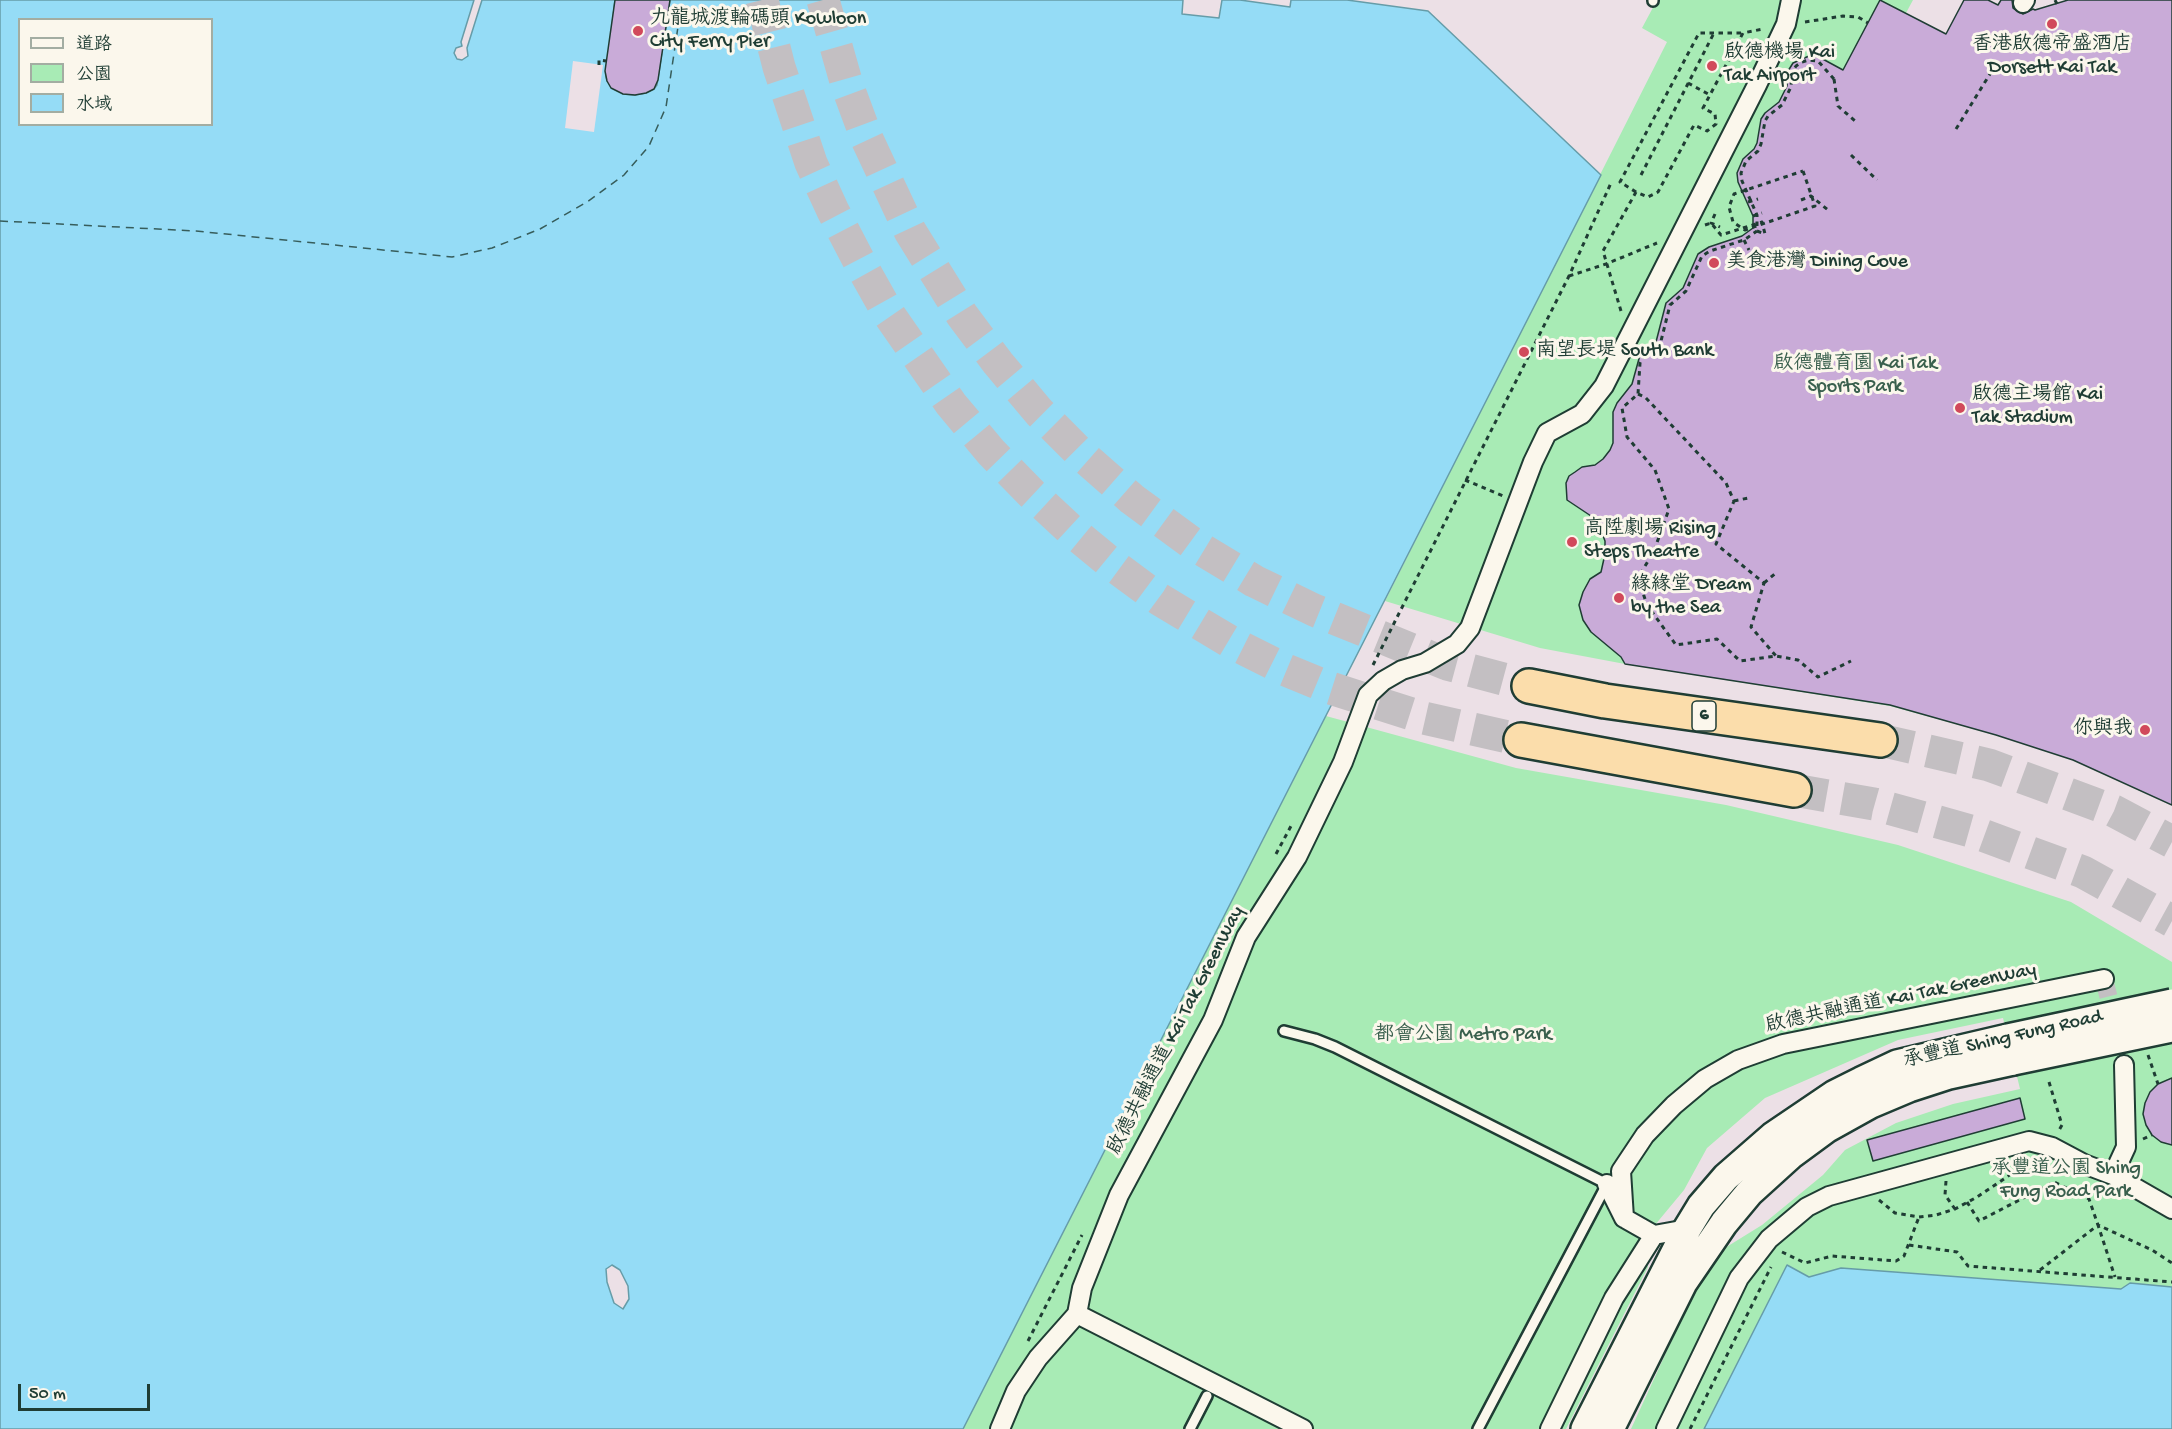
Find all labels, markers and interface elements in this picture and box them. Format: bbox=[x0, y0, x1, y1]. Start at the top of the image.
place label: 九龍城渡輪碼頭 Kowloon City Ferry Pier bbox=[650, 8, 866, 55]
marker: 香港啟德帝盛酒店 Dorsett Kai Tak bbox=[2045, 17, 2059, 31]
legend bbox=[18, 18, 213, 126]
marker: 九龍城渡輪碼頭 Kowloon City Ferry Pier bbox=[631, 24, 645, 38]
place label: 香港啟德帝盛酒店 Dorsett Kai Tak bbox=[1972, 34, 2132, 81]
text: 道路 bbox=[76, 35, 112, 56]
place label: 啟德機場 Kai Tak Airport bbox=[1724, 42, 1835, 89]
marker: 啟德機場 Kai Tak Airport bbox=[1705, 59, 1719, 73]
text: 公園 bbox=[76, 65, 112, 86]
text: 水域 bbox=[76, 95, 112, 116]
place label: 美食港灣 Dining Cove bbox=[1726, 251, 1908, 275]
marker: 美食港灣 Dining Cove bbox=[1707, 256, 1721, 270]
place label: 南望長堤 South Bank bbox=[1536, 340, 1713, 364]
marker: 南望長堤 South Bank bbox=[1517, 345, 1531, 359]
park label: 啟德體育園 Kai Tak Sports Park bbox=[1773, 353, 1937, 400]
place label: 啟德主場館 Kai Tak Stadium bbox=[1972, 384, 2103, 431]
marker: 啟德主場館 Kai Tak Stadium bbox=[1953, 401, 1967, 415]
place label: 高陞劇場 Rising Steps Theatre bbox=[1584, 518, 1716, 565]
marker: 高陞劇場 Rising Steps Theatre bbox=[1565, 535, 1579, 549]
place label: 緣緣堂 Dream by the Sea bbox=[1631, 574, 1751, 621]
marker: 緣緣堂 Dream by the Sea bbox=[1612, 591, 1626, 605]
road number: 6 bbox=[1692, 701, 1716, 731]
place label: 你與我 bbox=[2073, 718, 2133, 742]
marker: 你與我 bbox=[2138, 723, 2152, 737]
street label: 啟德共融通道 Kai Tak GreenWay bbox=[1104, 903, 1250, 1159]
street label: 啟德共融通道 Kai Tak GreenWay bbox=[1763, 959, 2039, 1039]
street label: 承豐道 Shing Fung Road bbox=[1901, 1005, 2105, 1075]
park label: 都會公園 Metro Park bbox=[1374, 1024, 1552, 1048]
park label: 承豐道公園 Shing Fung Road Park bbox=[1991, 1158, 2141, 1205]
scale bar bbox=[21, 1372, 153, 1410]
text: 50 m bbox=[29, 1384, 66, 1405]

